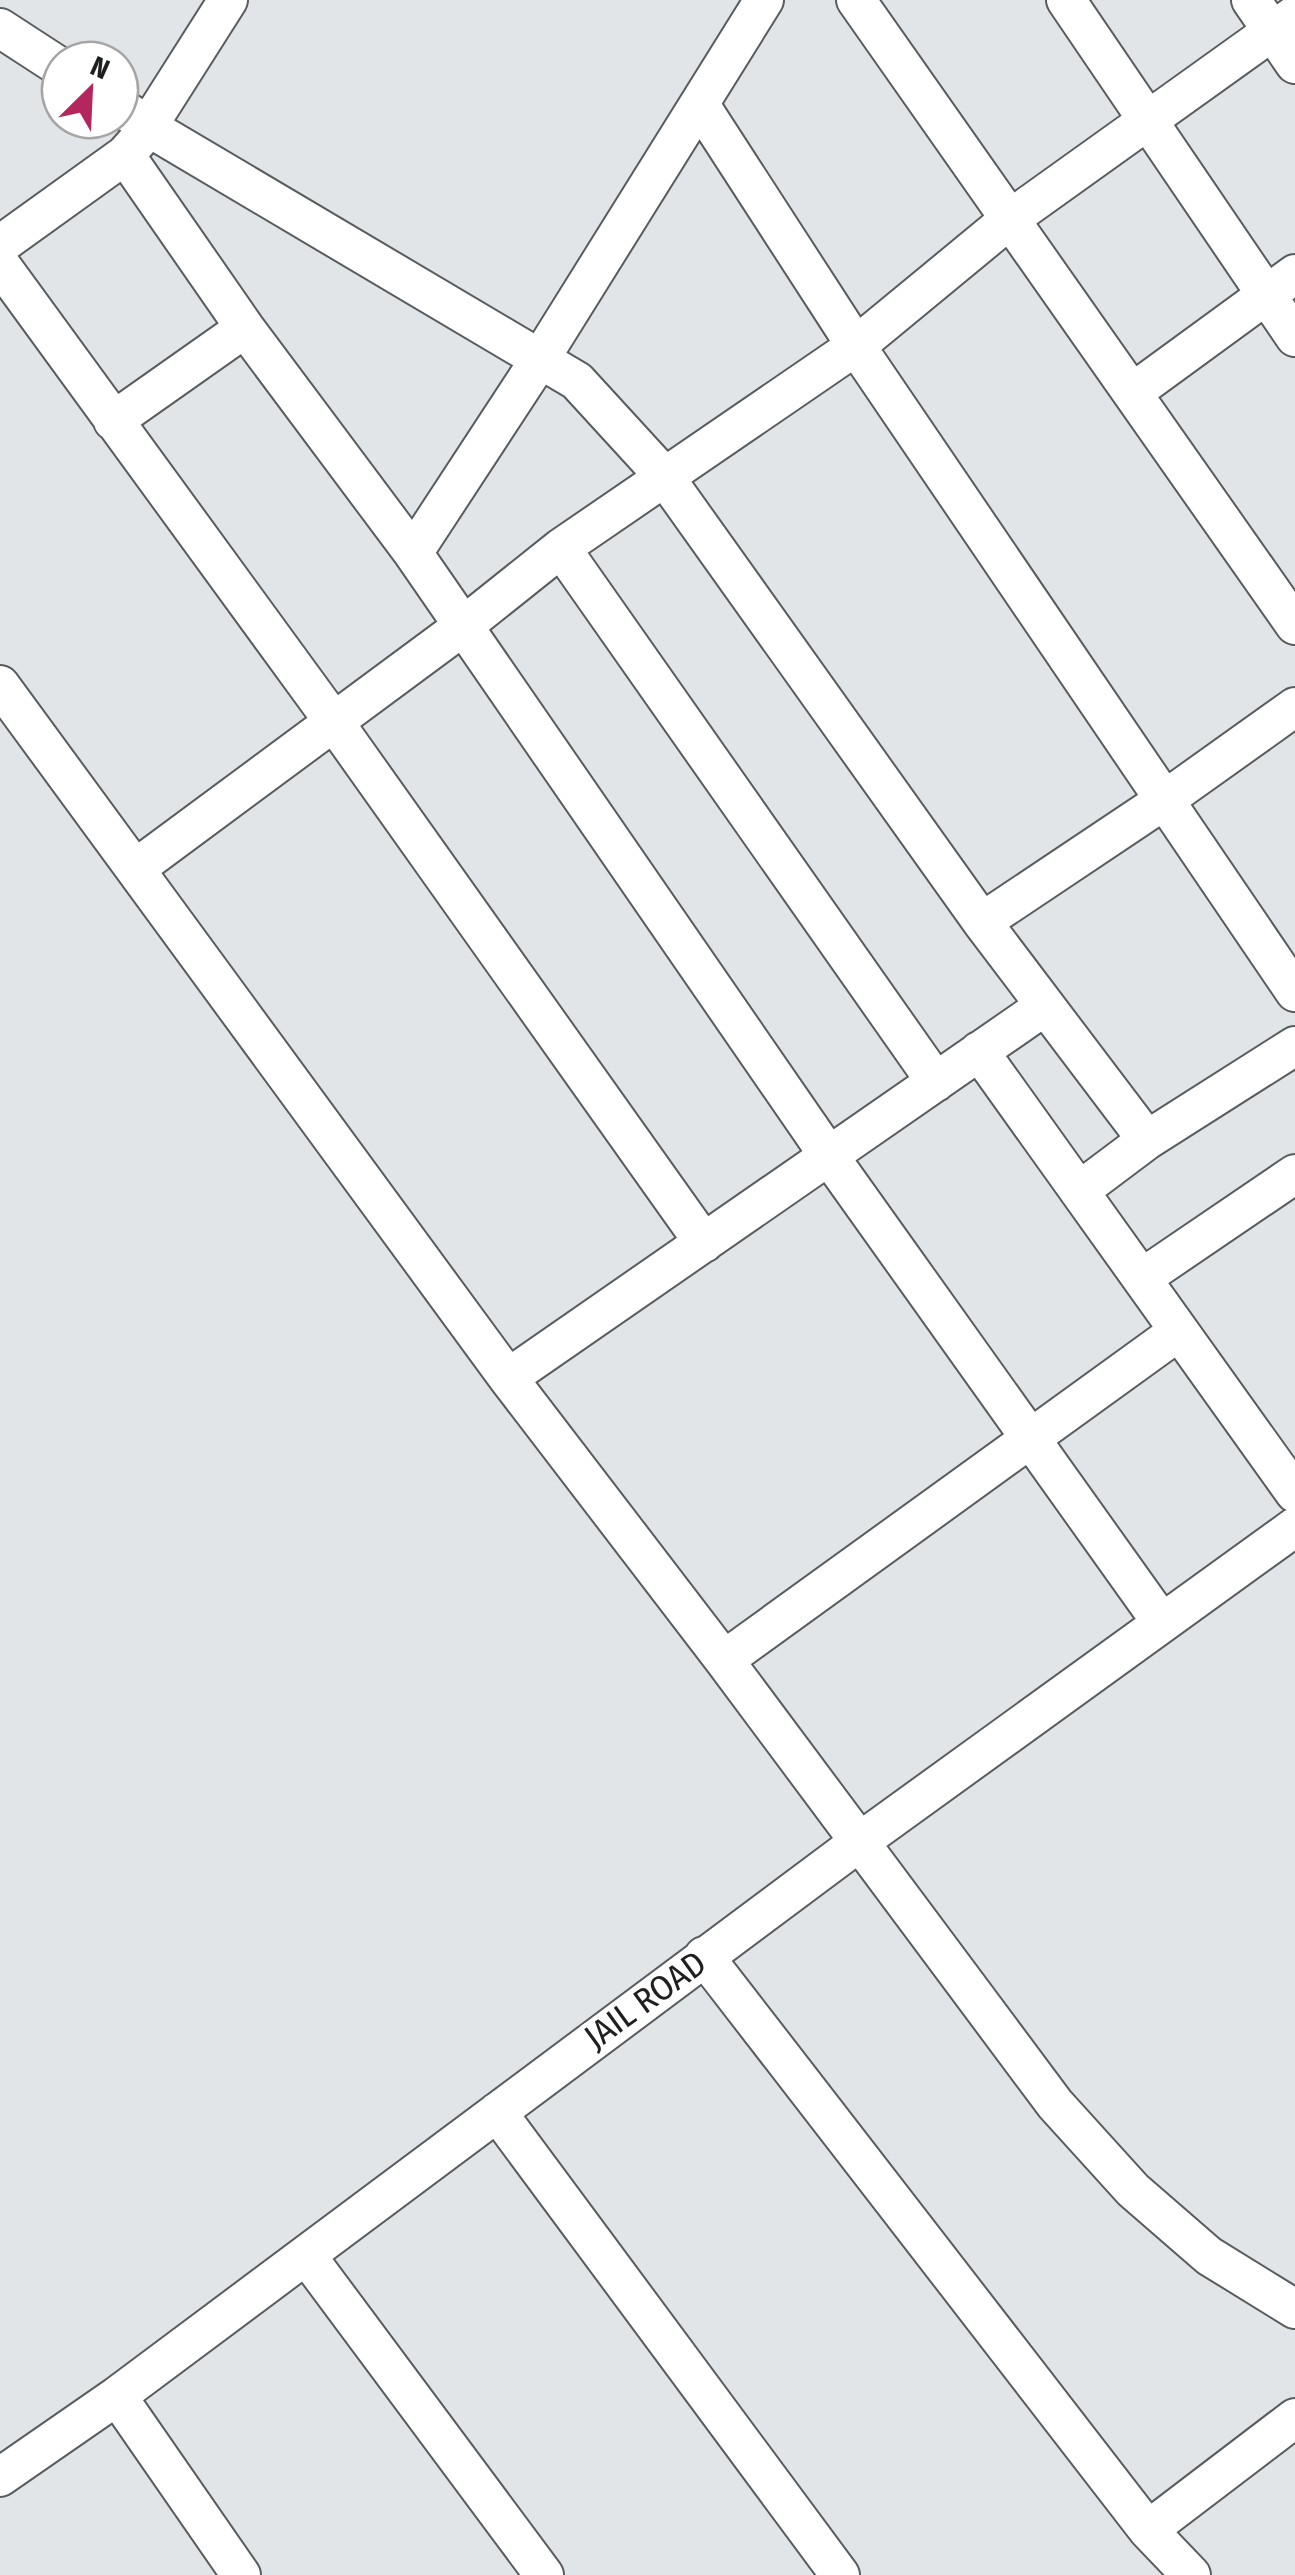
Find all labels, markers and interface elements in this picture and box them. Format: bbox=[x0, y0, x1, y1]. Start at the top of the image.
north arrow bbox=[40, 40, 140, 140]
text: N bbox=[86, 49, 114, 86]
street label: JAIL ROAD bbox=[576, 1942, 714, 2058]

